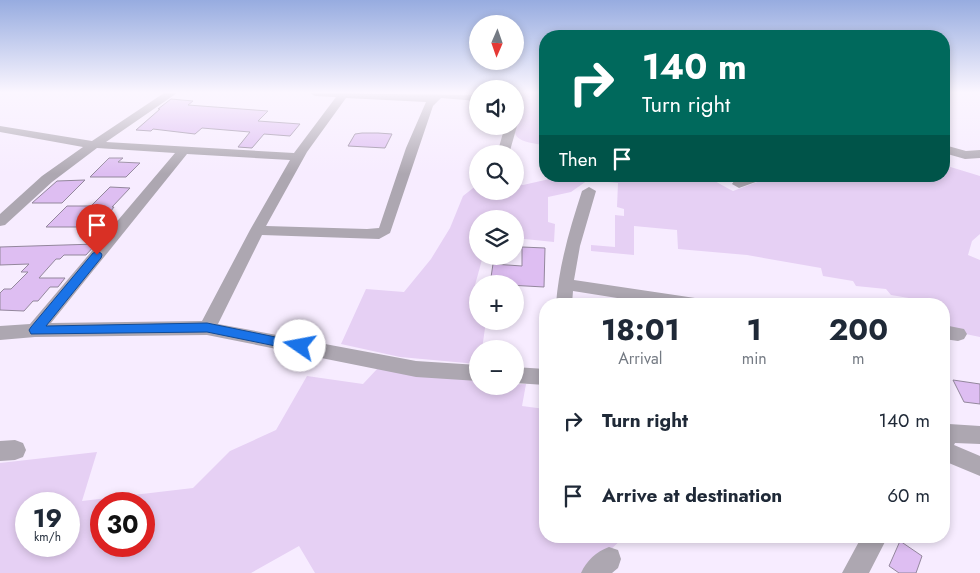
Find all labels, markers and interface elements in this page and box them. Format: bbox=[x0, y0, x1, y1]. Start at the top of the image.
north arrow bbox=[469, 15, 524, 70]
map controls bbox=[469, 15, 524, 395]
text: 140 m bbox=[642, 42, 747, 92]
icon: right bbox=[559, 50, 624, 115]
button: sound bbox=[469, 80, 524, 135]
text: Turn right bbox=[642, 88, 730, 120]
button: search bbox=[469, 145, 524, 200]
icon: arrive bbox=[608, 145, 636, 173]
text: Then bbox=[559, 146, 598, 173]
pin bbox=[76, 204, 118, 255]
button: layers bbox=[469, 210, 524, 265]
icon: arrive bbox=[83, 211, 111, 239]
button: + bbox=[469, 275, 524, 330]
text: 18:01 bbox=[601, 308, 680, 351]
text: 1 bbox=[747, 308, 762, 351]
text: 200 bbox=[829, 308, 888, 351]
position arrow bbox=[273, 319, 325, 371]
button: − bbox=[469, 340, 524, 395]
text: Arrival bbox=[618, 347, 662, 370]
text: min bbox=[742, 347, 767, 370]
text: m bbox=[852, 347, 865, 370]
icon: right bbox=[559, 407, 587, 435]
text: Turn right bbox=[602, 407, 688, 434]
text: 140 m bbox=[878, 407, 930, 434]
icon: arrive bbox=[559, 482, 587, 510]
text: Arrive at destination bbox=[602, 482, 782, 509]
text: 60 m bbox=[887, 482, 930, 509]
speed limit sign: 30 bbox=[90, 492, 155, 557]
text: 19 bbox=[33, 500, 62, 536]
text: km/h bbox=[34, 528, 61, 546]

